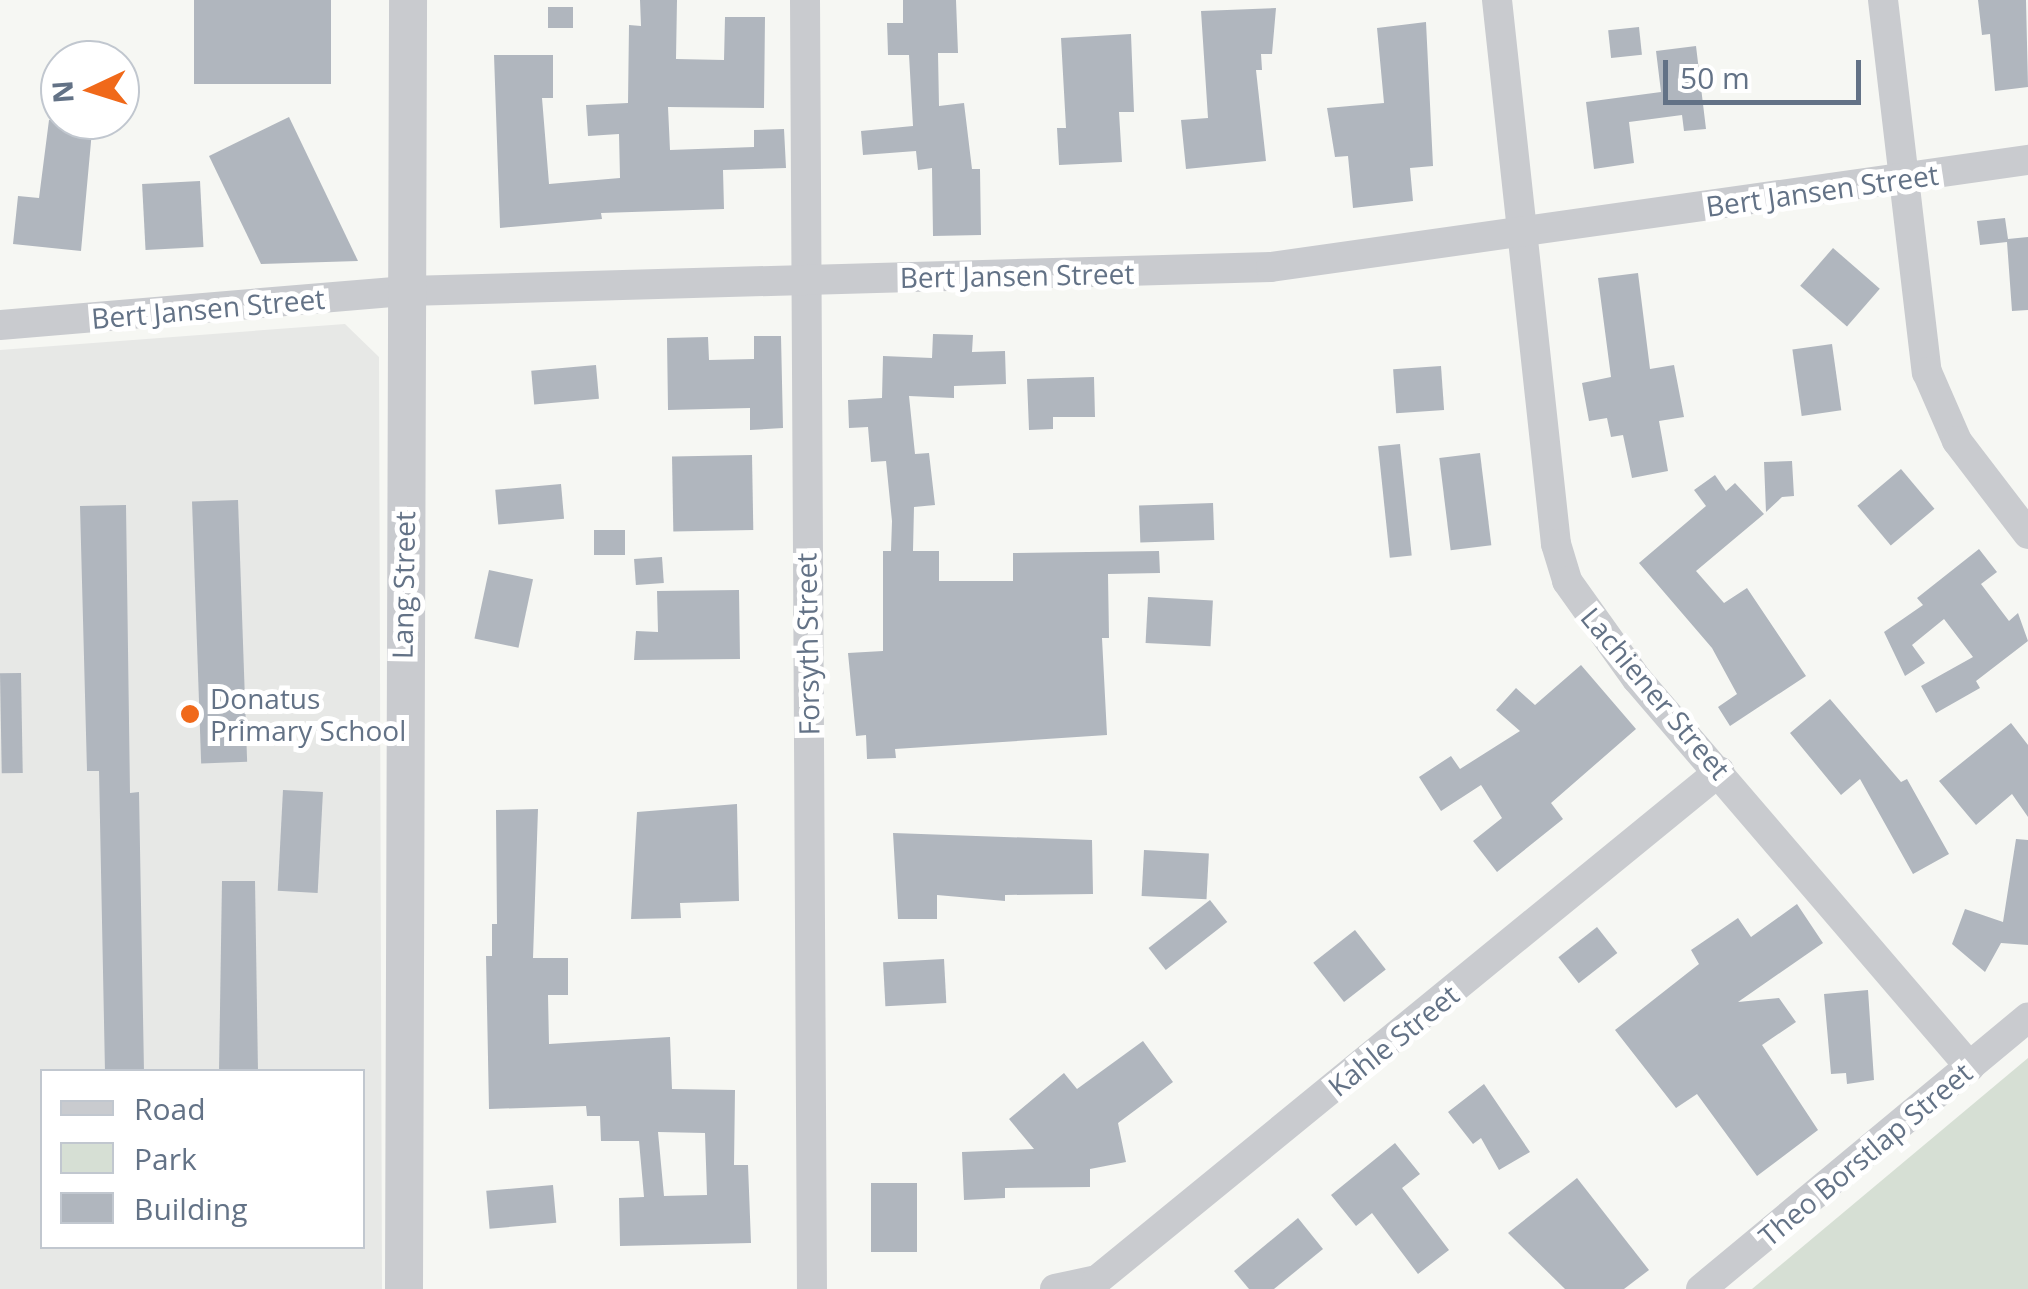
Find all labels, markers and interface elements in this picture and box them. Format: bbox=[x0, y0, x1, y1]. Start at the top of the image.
north arrow bbox=[40, 40, 140, 140]
scale bar bbox=[1668, 40, 1866, 102]
text: 50 m bbox=[1680, 57, 1750, 98]
text: N bbox=[42, 79, 82, 105]
street label: Bert Jansen Street bbox=[1704, 157, 1940, 223]
street label: Bert Jansen Street bbox=[899, 256, 1135, 294]
street label: Bert Jansen Street bbox=[90, 281, 326, 335]
street label: Lang Street bbox=[385, 511, 421, 659]
street label: Forsyth Street bbox=[789, 552, 825, 736]
street label: Lachiener Street bbox=[1575, 600, 1737, 786]
place label: Donatus Primary School bbox=[210, 681, 406, 747]
marker: Donatus Primary School bbox=[179, 703, 201, 725]
street label: Kahle Street bbox=[1321, 977, 1465, 1103]
street label: Theo Borstlap Street bbox=[1752, 1055, 1978, 1253]
legend bbox=[40, 1069, 365, 1249]
text: Road bbox=[134, 1088, 206, 1129]
text: Park bbox=[134, 1138, 197, 1179]
text: Building bbox=[134, 1188, 248, 1229]

